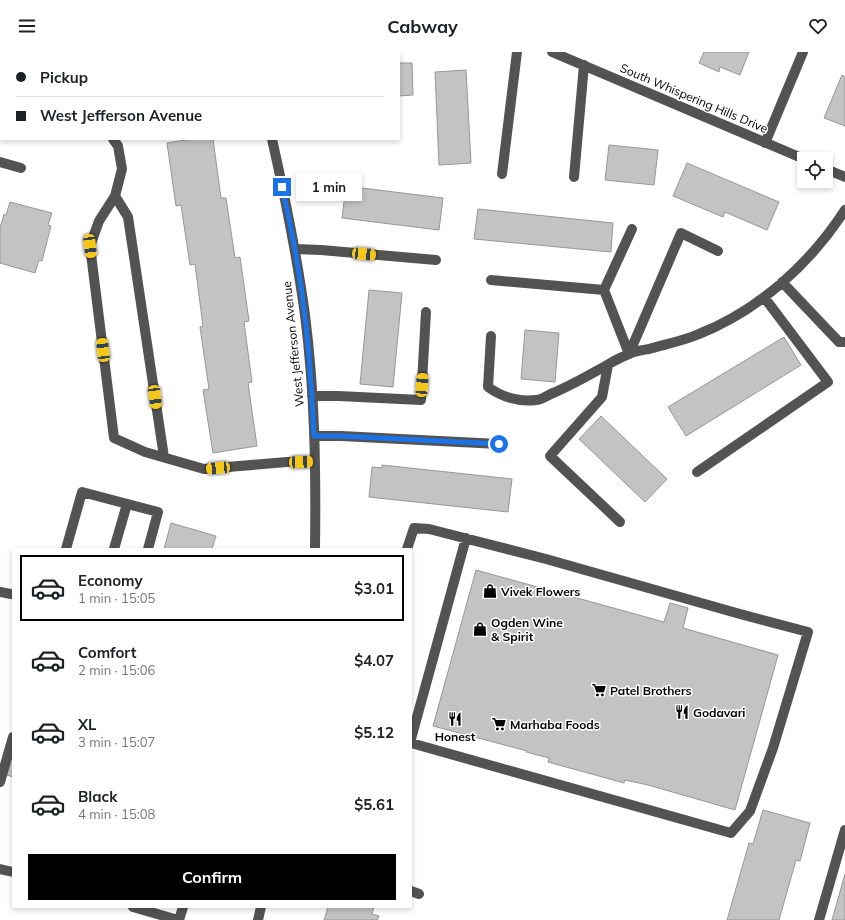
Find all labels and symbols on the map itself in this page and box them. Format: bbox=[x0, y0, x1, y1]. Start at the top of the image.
street label: South Whispering Hills Drive bbox=[618, 60, 770, 136]
callout: 1 min bbox=[296, 173, 362, 201]
route end bbox=[273, 178, 291, 196]
car bbox=[83, 233, 97, 259]
car bbox=[352, 247, 376, 261]
street label: West Jefferson Avenue bbox=[279, 280, 307, 408]
car bbox=[96, 337, 110, 363]
car bbox=[415, 373, 429, 397]
car bbox=[147, 384, 163, 410]
route start bbox=[490, 435, 508, 453]
car bbox=[289, 456, 313, 468]
car bbox=[206, 461, 230, 475]
shop icon: Vivek Flowers bbox=[482, 583, 498, 599]
place label: Vivek Flowers bbox=[500, 584, 580, 599]
place label: Ogden Wine & Spirit bbox=[491, 615, 563, 644]
shop icon: Ogden Wine & Spirit bbox=[472, 621, 488, 637]
supermarket icon: Patel Brothers bbox=[591, 682, 607, 698]
place label: Patel Brothers bbox=[610, 683, 692, 698]
restaurant icon: Godavari bbox=[674, 704, 690, 720]
place label: Godavari bbox=[693, 705, 746, 720]
restaurant icon: Honest bbox=[447, 711, 463, 727]
supermarket icon: Marhaba Foods bbox=[491, 716, 507, 732]
place label: Marhaba Foods bbox=[510, 717, 600, 732]
place label: Honest bbox=[435, 729, 476, 744]

